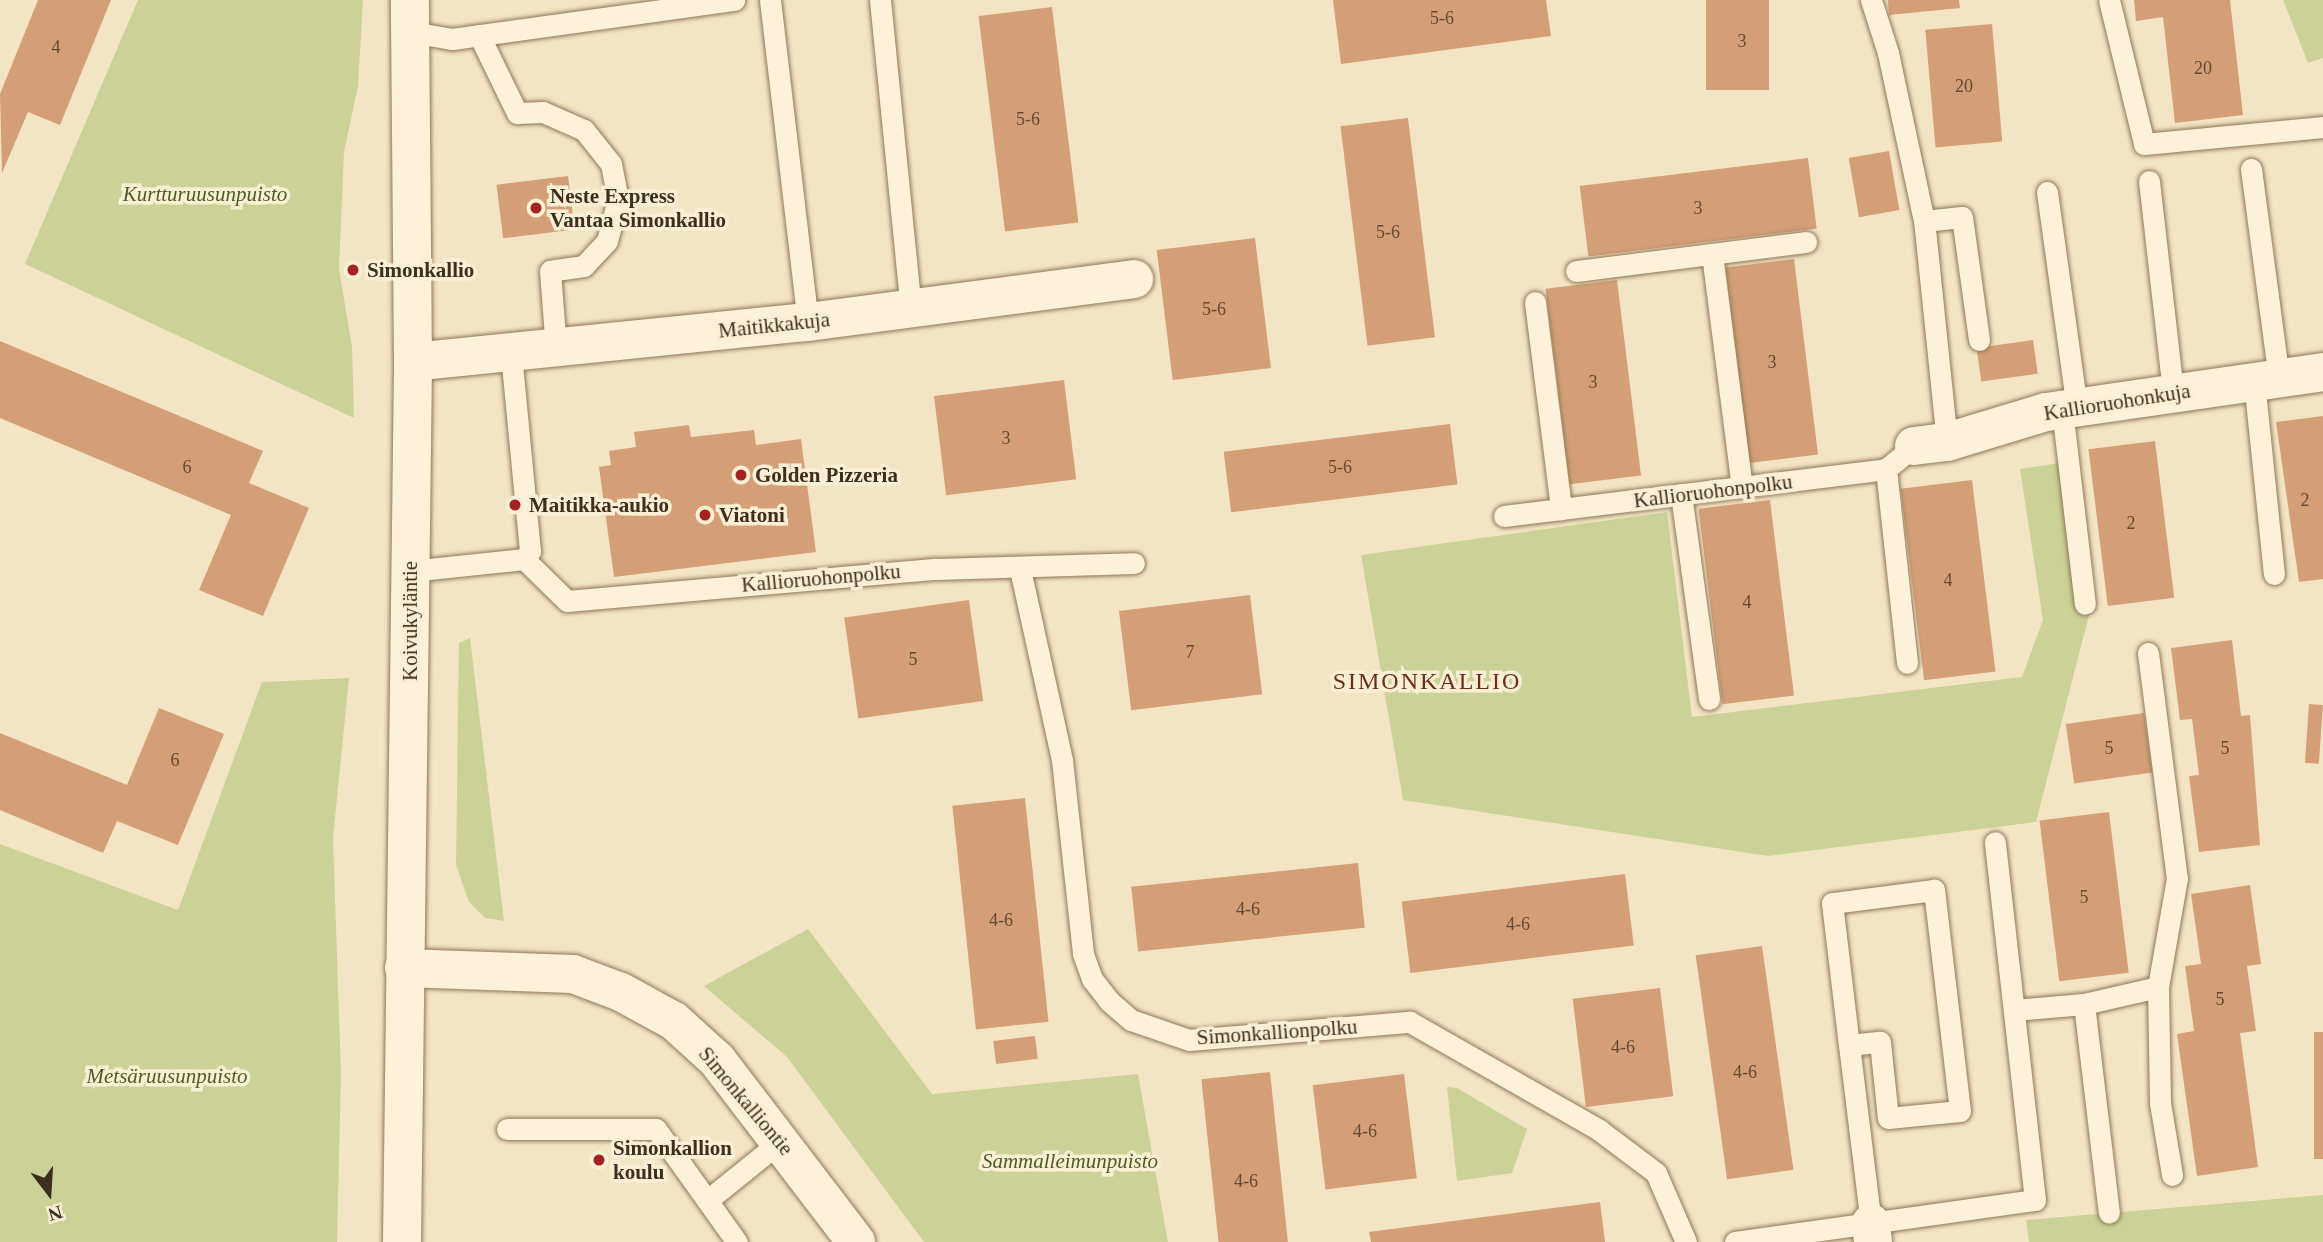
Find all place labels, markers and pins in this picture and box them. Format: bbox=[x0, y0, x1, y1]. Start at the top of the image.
place label: Neste Express Vantaa Simonkallio bbox=[550, 183, 726, 233]
marker: Neste Express Vantaa Simonkallio bbox=[528, 200, 544, 216]
place label: Simonkallio bbox=[367, 257, 474, 283]
marker: Simonkallio bbox=[345, 262, 361, 278]
place label: Golden Pizzeria bbox=[755, 462, 898, 488]
marker: Golden Pizzeria bbox=[733, 467, 749, 483]
place label: Maitikka-aukio bbox=[529, 492, 669, 518]
marker: Maitikka-aukio bbox=[507, 497, 523, 513]
place label: Viatoni bbox=[719, 502, 785, 528]
marker: Viatoni bbox=[697, 507, 713, 523]
place label: Simonkallion koulu bbox=[613, 1135, 732, 1185]
marker: Simonkallion koulu bbox=[591, 1152, 607, 1168]

